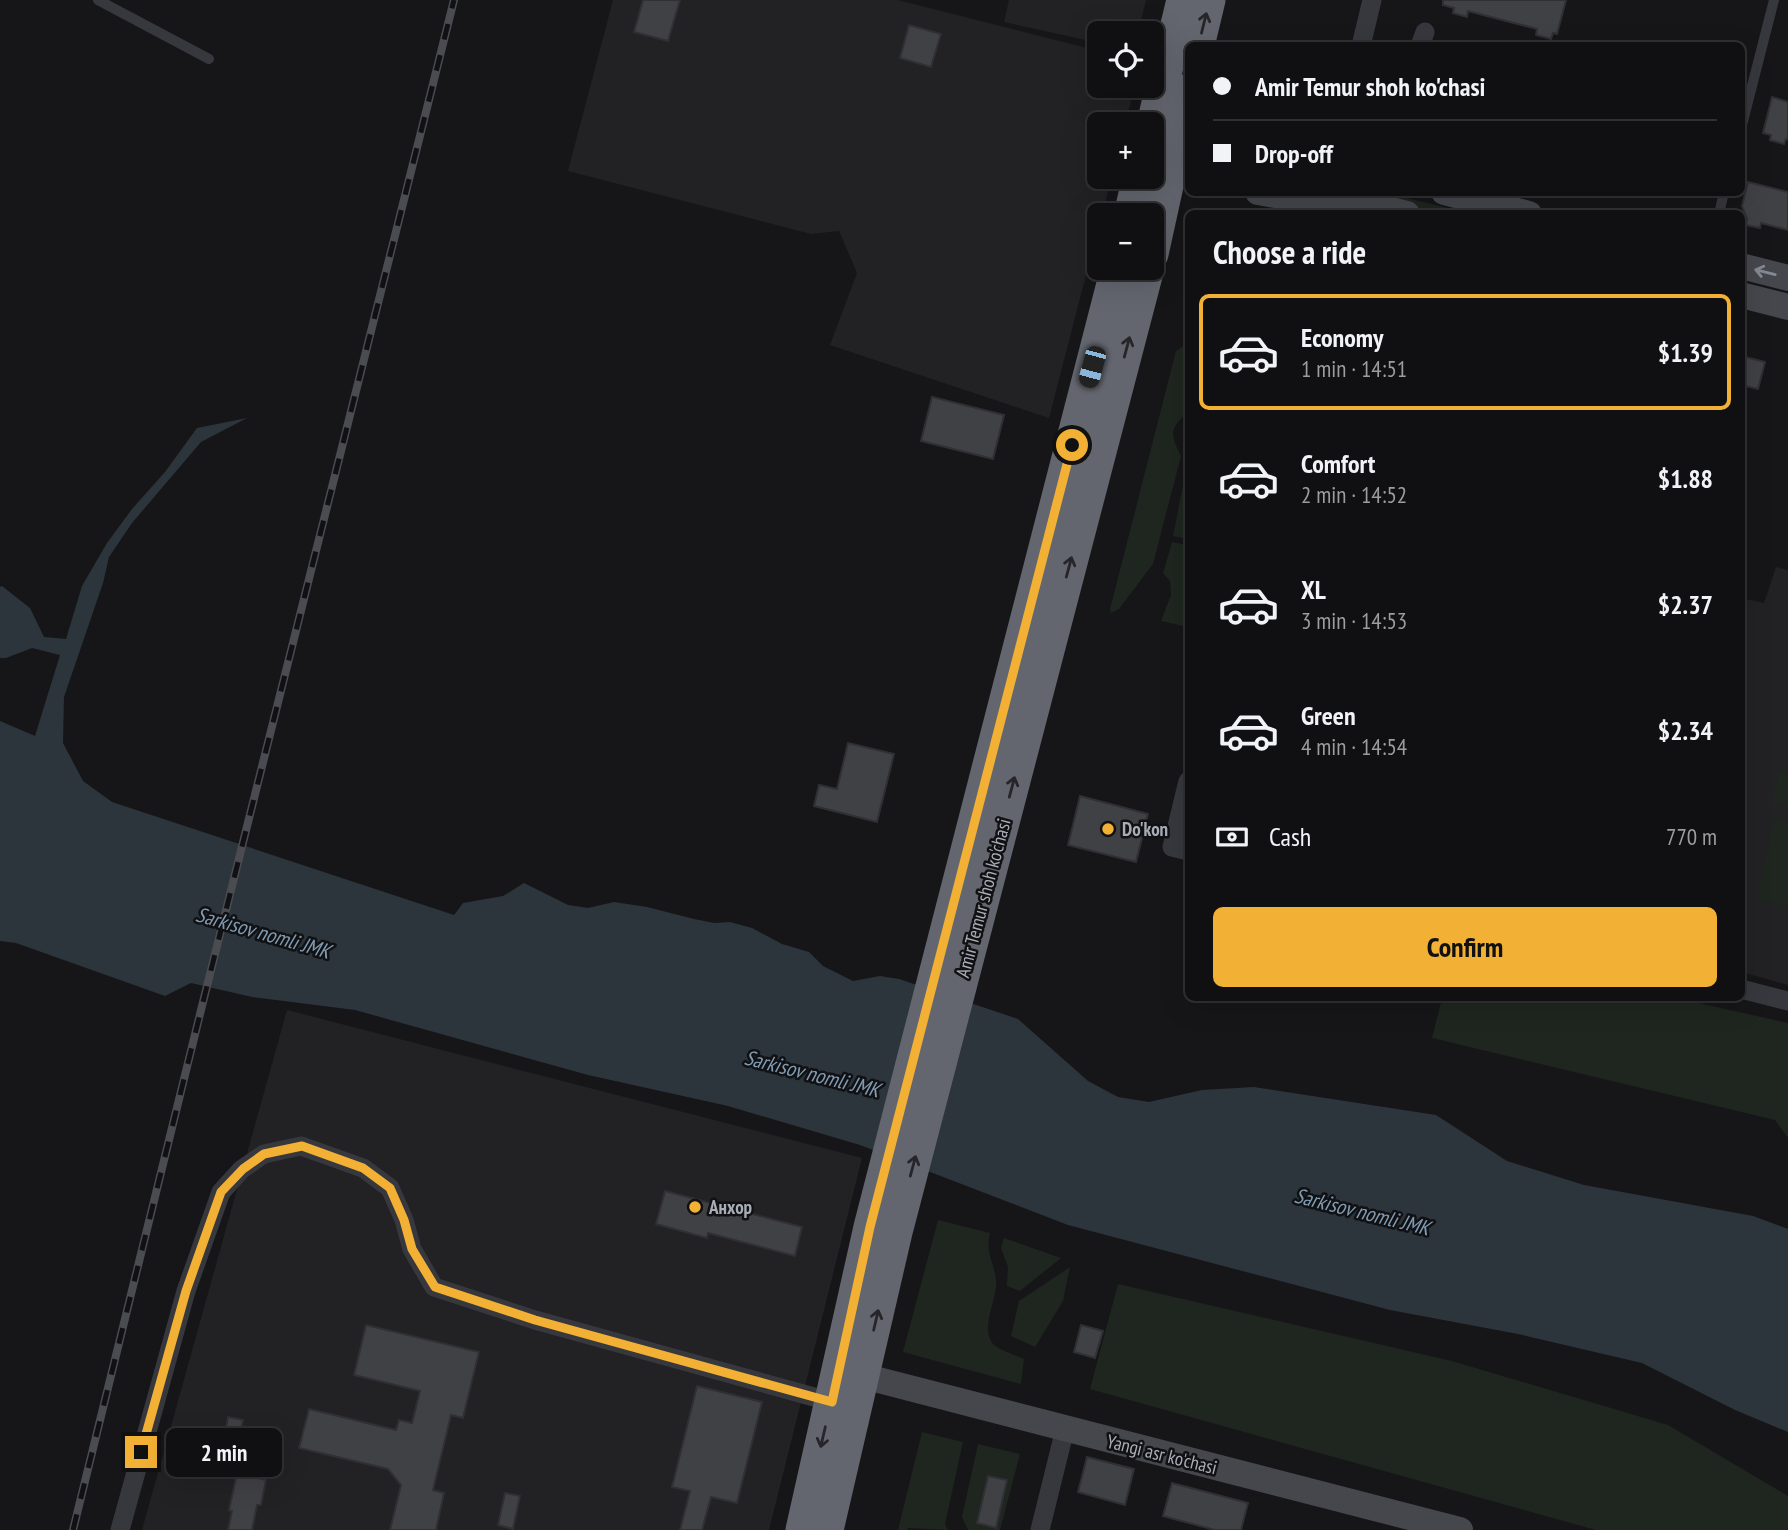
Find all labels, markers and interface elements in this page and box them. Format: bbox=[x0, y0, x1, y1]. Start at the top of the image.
one-way arrow bbox=[1198, 12, 1211, 35]
map controls bbox=[1087, 21, 1164, 280]
button: locate bbox=[1087, 21, 1164, 98]
text: Amir Temur shoh ko'chasi bbox=[1255, 70, 1485, 103]
button: + bbox=[1087, 112, 1164, 189]
text: Drop-off bbox=[1255, 137, 1333, 170]
button: − bbox=[1087, 203, 1164, 280]
text: Choose a ride bbox=[1213, 231, 1366, 273]
one-way arrow bbox=[1754, 265, 1777, 278]
icon: car bbox=[1217, 321, 1280, 384]
text: Economy bbox=[1301, 321, 1383, 354]
one-way arrow bbox=[1121, 336, 1134, 358]
text: $1.39 bbox=[1658, 336, 1713, 369]
car bbox=[1077, 344, 1108, 390]
text: 1 min · 14:51 bbox=[1301, 354, 1407, 383]
route start bbox=[1056, 429, 1088, 461]
icon: car bbox=[1217, 447, 1280, 510]
text: Comfort bbox=[1301, 447, 1375, 480]
text: $1.88 bbox=[1658, 462, 1713, 495]
text: 2 min · 14:52 bbox=[1301, 480, 1407, 509]
one-way arrow bbox=[1064, 556, 1077, 578]
icon: car bbox=[1217, 573, 1280, 636]
text: XL bbox=[1301, 573, 1326, 606]
text: $2.37 bbox=[1658, 588, 1713, 621]
text: 3 min · 14:53 bbox=[1301, 606, 1407, 635]
icon: car bbox=[1217, 699, 1280, 762]
text: Green bbox=[1301, 699, 1356, 732]
text: $2.34 bbox=[1658, 714, 1713, 747]
text: 4 min · 14:54 bbox=[1301, 732, 1407, 761]
one-way arrow bbox=[1006, 776, 1019, 798]
street label: Amir Temur shoh ko'chasi bbox=[950, 816, 1016, 980]
place label: Do'kon bbox=[1122, 817, 1168, 841]
icon: cash bbox=[1213, 818, 1251, 856]
text: Cash bbox=[1269, 820, 1311, 853]
marker: Do'kon bbox=[1100, 821, 1116, 837]
text: 770 m bbox=[1666, 822, 1717, 851]
water label: Sarkisov nomli JMK bbox=[193, 900, 336, 965]
button: Confirm bbox=[1213, 907, 1717, 987]
water label: Sarkisov nomli JMK bbox=[742, 1044, 885, 1104]
one-way arrow bbox=[907, 1155, 920, 1178]
water label: Sarkisov nomli JMK bbox=[1292, 1182, 1435, 1242]
place label: Анхор bbox=[708, 1195, 753, 1219]
marker: Анхор bbox=[687, 1199, 703, 1215]
one-way arrow bbox=[870, 1309, 883, 1332]
one-way arrow bbox=[816, 1425, 830, 1448]
callout: 2 min bbox=[166, 1428, 281, 1476]
street label: Yangi asr ko'chasi bbox=[1104, 1429, 1220, 1479]
route end bbox=[125, 1436, 157, 1468]
text: 2 min bbox=[201, 1438, 247, 1467]

